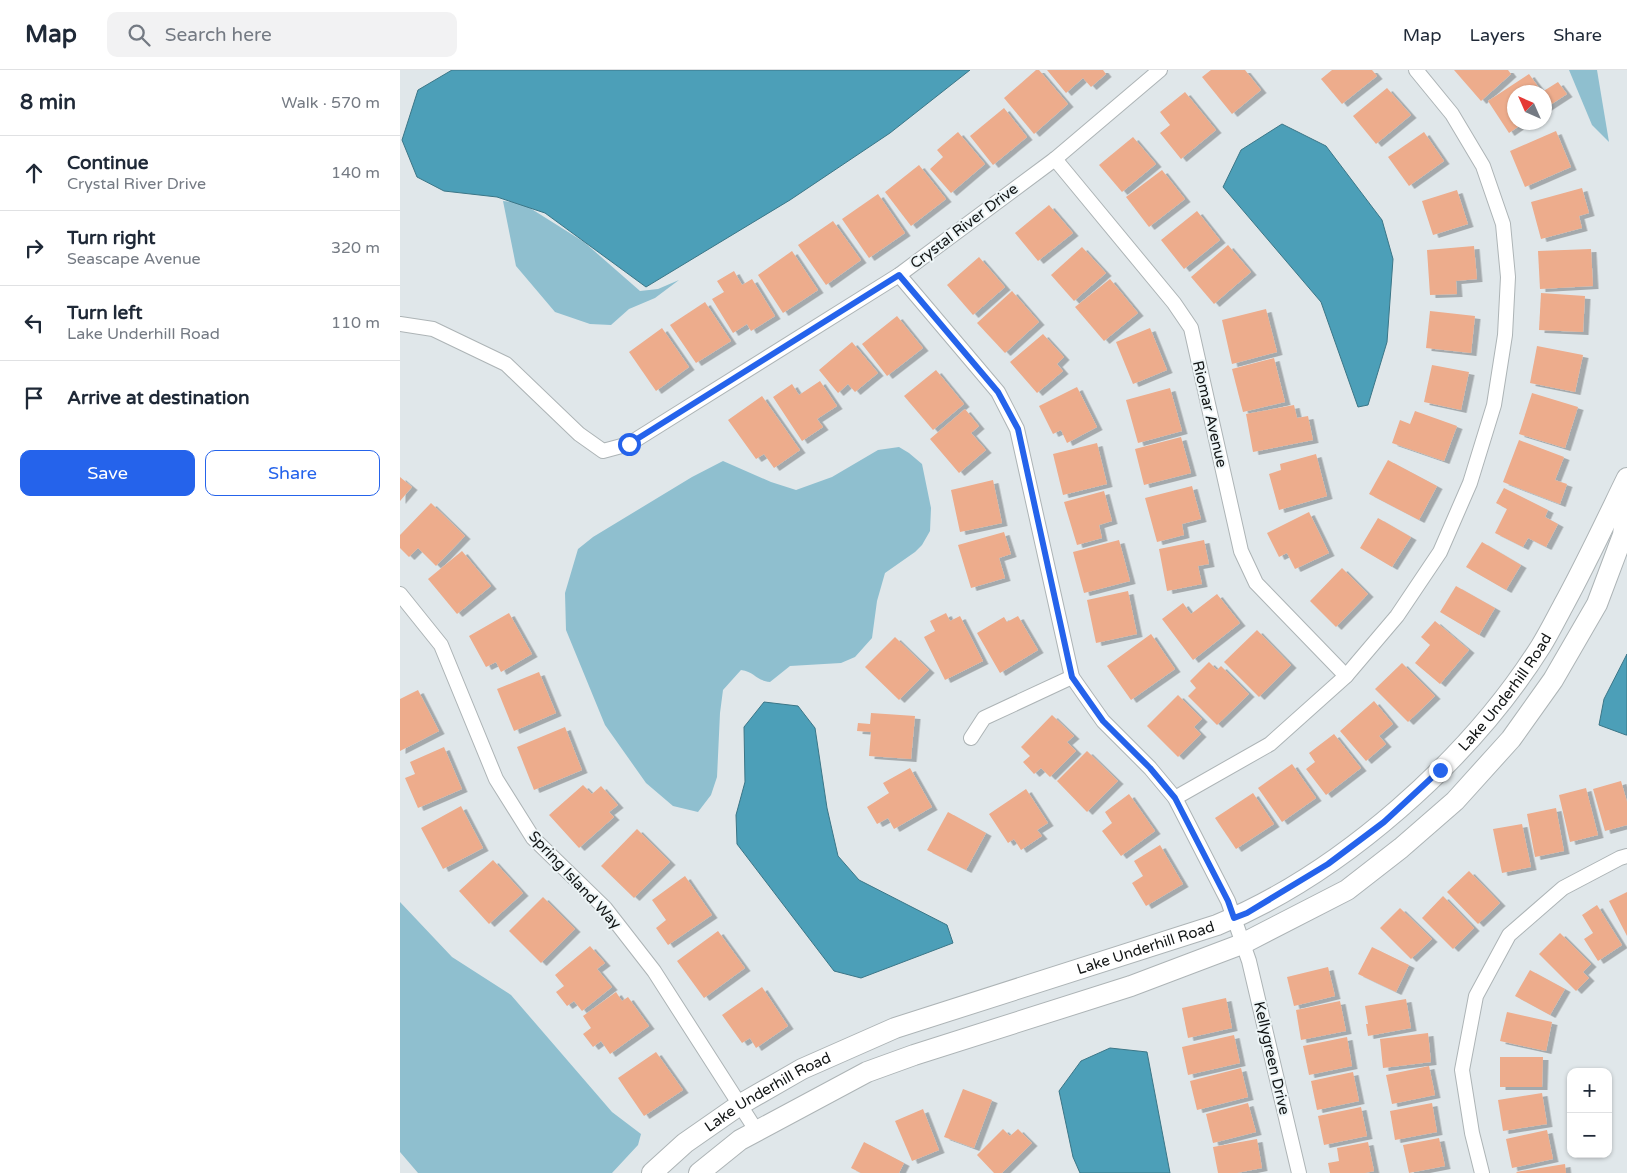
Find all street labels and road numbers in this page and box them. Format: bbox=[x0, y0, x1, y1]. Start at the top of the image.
street label: Crystal River Drive bbox=[907, 180, 1021, 272]
street label: Riomar Avenue bbox=[1189, 359, 1231, 469]
street label: Lake Underhill Road bbox=[1455, 630, 1556, 755]
street label: Spring Island Way bbox=[525, 827, 625, 933]
street label: Lake Underhill Road bbox=[1075, 917, 1217, 978]
street label: Kellygreen Drive bbox=[1250, 1000, 1294, 1116]
street label: Lake Underhill Road bbox=[701, 1048, 834, 1136]

